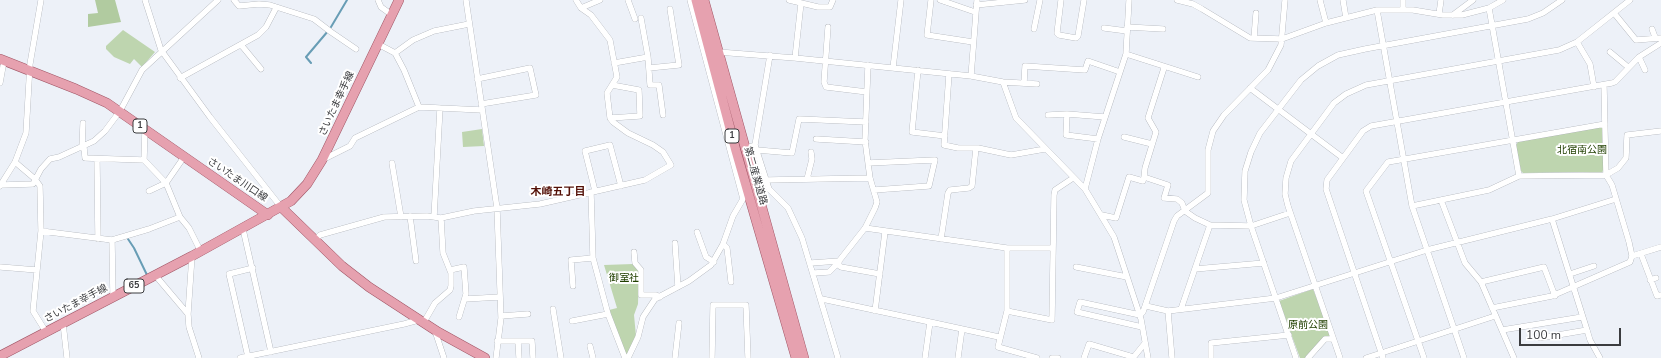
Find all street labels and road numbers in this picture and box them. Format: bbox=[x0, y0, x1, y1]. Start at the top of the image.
street label: さいたま幸手線 bbox=[317, 70, 357, 138]
road number: 1 bbox=[133, 119, 147, 133]
road number: 1 bbox=[725, 129, 739, 143]
street label: 第二産業道路 bbox=[741, 146, 769, 206]
street label: さいたま川口線 bbox=[205, 155, 269, 205]
road number: 65 bbox=[124, 279, 144, 293]
street label: さいたま幸手線 bbox=[42, 282, 110, 326]

